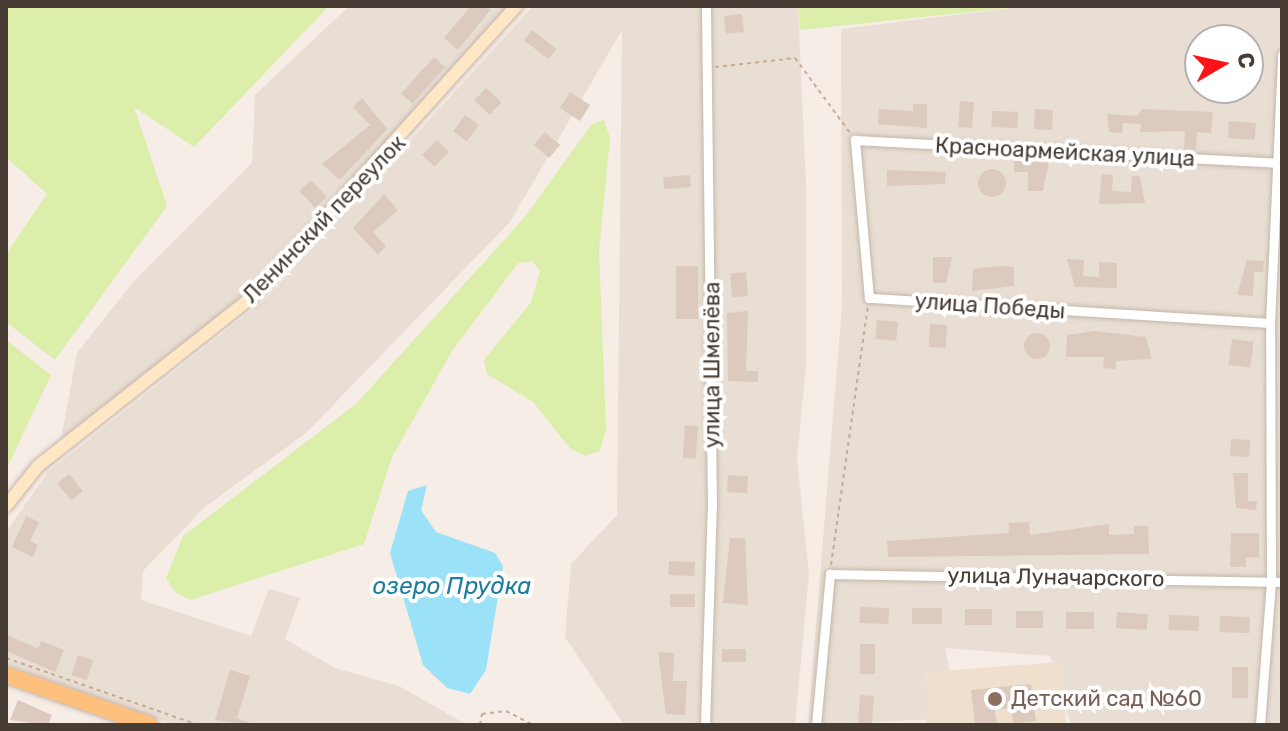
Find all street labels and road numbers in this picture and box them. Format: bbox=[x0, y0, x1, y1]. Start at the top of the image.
street label: Ленинский переулок bbox=[237, 130, 411, 308]
street label: Красноармейская улица bbox=[934, 132, 1196, 172]
street label: улица Шмелёва bbox=[699, 282, 725, 448]
street label: улица Победы bbox=[914, 288, 1066, 324]
street label: улица Луначарского bbox=[947, 562, 1165, 592]

